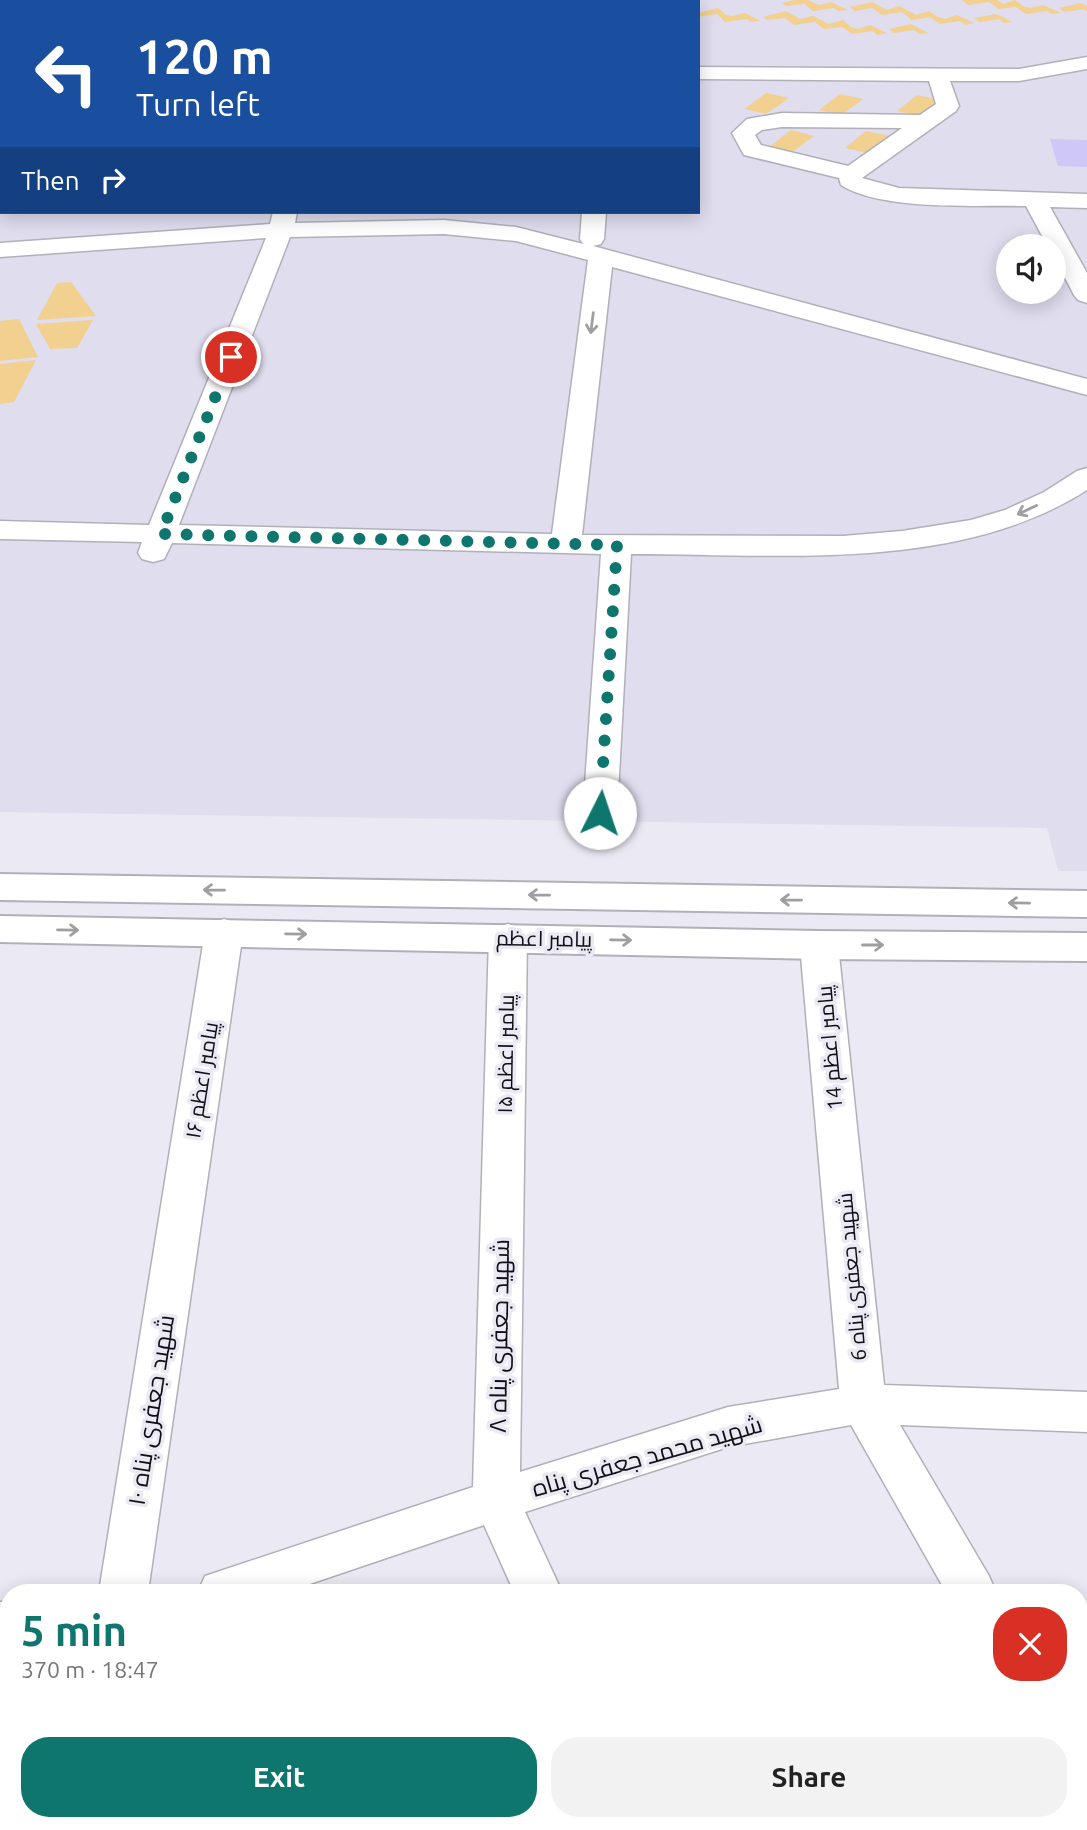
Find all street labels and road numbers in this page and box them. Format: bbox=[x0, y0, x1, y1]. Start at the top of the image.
street label: پیامبر اعظم bbox=[496, 925, 593, 954]
street label: پیامبر اعظم 14 bbox=[812, 984, 849, 1111]
street label: پیامبر اعظم ۱۵ bbox=[492, 994, 521, 1114]
street label: پیامبر اعظم ۱۶ bbox=[180, 1020, 225, 1140]
street label: شهید جعفری پناه 6 bbox=[832, 1192, 873, 1362]
street label: شهید جعفری پناه ۸ bbox=[484, 1239, 517, 1433]
street label: شهید جعفری پناه ۱۰ bbox=[123, 1313, 182, 1508]
street label: شهید محمد جعفری پناه bbox=[529, 1410, 766, 1505]

